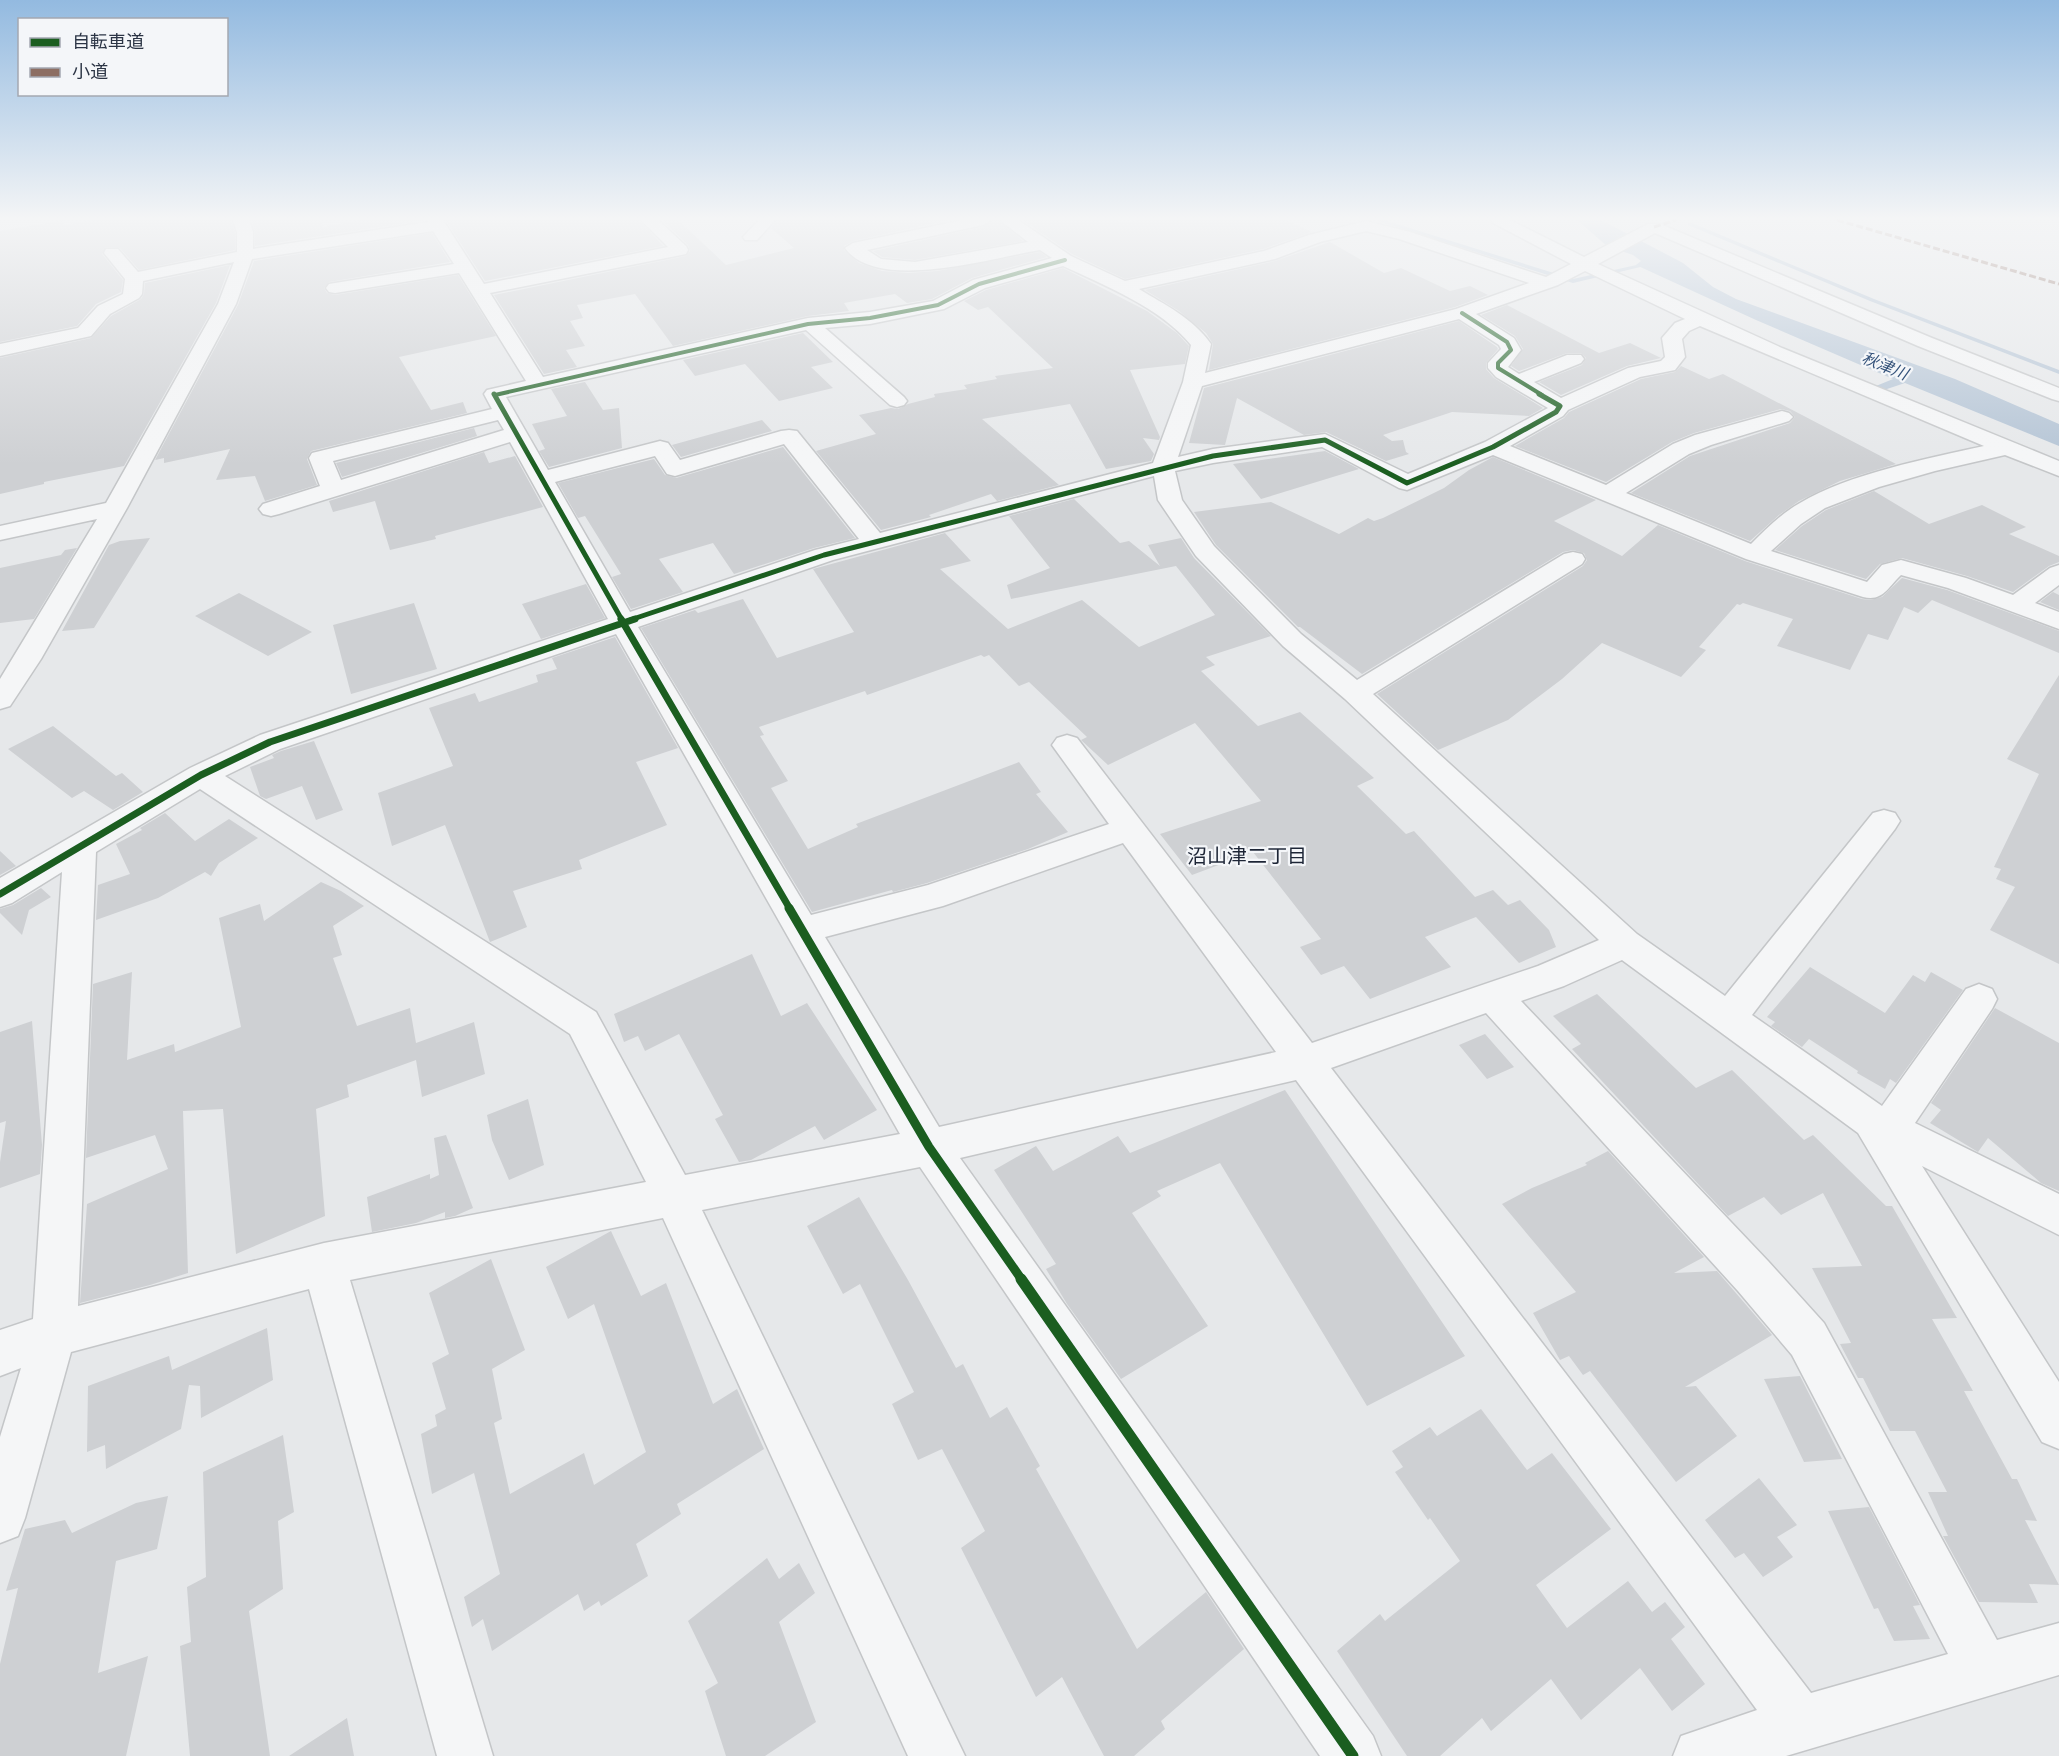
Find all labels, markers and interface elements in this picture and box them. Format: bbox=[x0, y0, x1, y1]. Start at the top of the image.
legend bbox=[18, 18, 228, 96]
text: 自転車道 bbox=[72, 32, 144, 52]
text: 小道 bbox=[72, 62, 108, 82]
water label: 秋津川 bbox=[1860, 349, 1912, 384]
district label: 沼山津二丁目 bbox=[1187, 845, 1307, 867]

